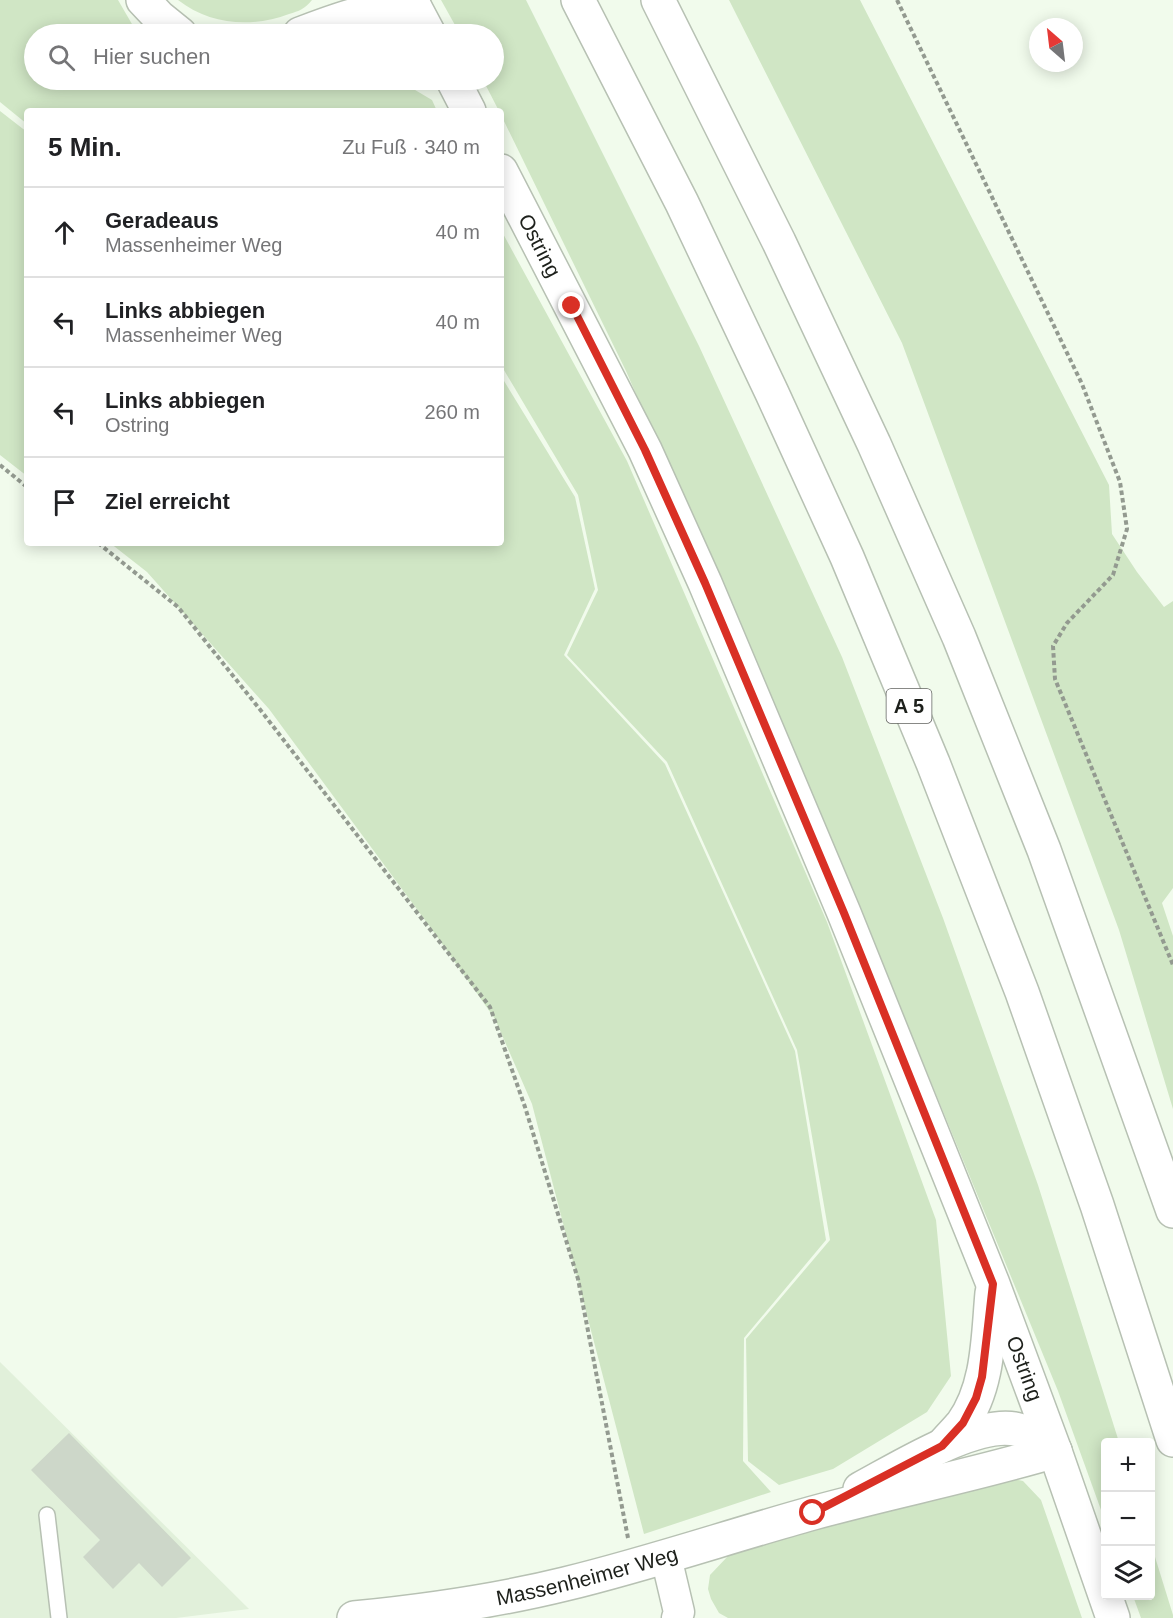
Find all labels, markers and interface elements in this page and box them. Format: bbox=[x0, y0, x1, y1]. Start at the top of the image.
north arrow bbox=[1029, 18, 1083, 72]
search box bbox=[24, 24, 504, 90]
icon: search bbox=[45, 41, 78, 74]
text: Hier suchen bbox=[93, 44, 210, 69]
text: 5 Min. bbox=[48, 132, 122, 162]
text: Zu Fuß · 340 m bbox=[342, 136, 480, 158]
text: Geradeaus bbox=[105, 208, 219, 233]
street label: Ostring bbox=[514, 210, 566, 281]
icon: ahead bbox=[48, 216, 81, 249]
text: 40 m bbox=[436, 221, 480, 243]
text: Massenheimer Weg bbox=[105, 234, 282, 256]
route end bbox=[558, 292, 584, 318]
text: Links abbiegen bbox=[105, 298, 265, 323]
icon: left bbox=[48, 306, 81, 339]
text: 40 m bbox=[436, 311, 480, 333]
text: Massenheimer Weg bbox=[105, 324, 282, 346]
text: Links abbiegen bbox=[105, 388, 265, 413]
icon: left bbox=[48, 396, 81, 429]
text: 260 m bbox=[424, 401, 480, 423]
text: Ostring bbox=[105, 414, 169, 436]
icon: arrive bbox=[48, 486, 81, 519]
text: Ziel erreicht bbox=[105, 489, 230, 514]
road number: A 5 bbox=[886, 689, 932, 723]
street label: Ostring bbox=[1002, 1333, 1047, 1404]
map controls bbox=[1101, 1438, 1155, 1600]
button: + bbox=[1101, 1438, 1155, 1492]
button: − bbox=[1101, 1492, 1155, 1546]
route start bbox=[799, 1499, 825, 1525]
street label: Massenheimer Weg bbox=[494, 1542, 680, 1609]
button: layers bbox=[1101, 1546, 1155, 1600]

